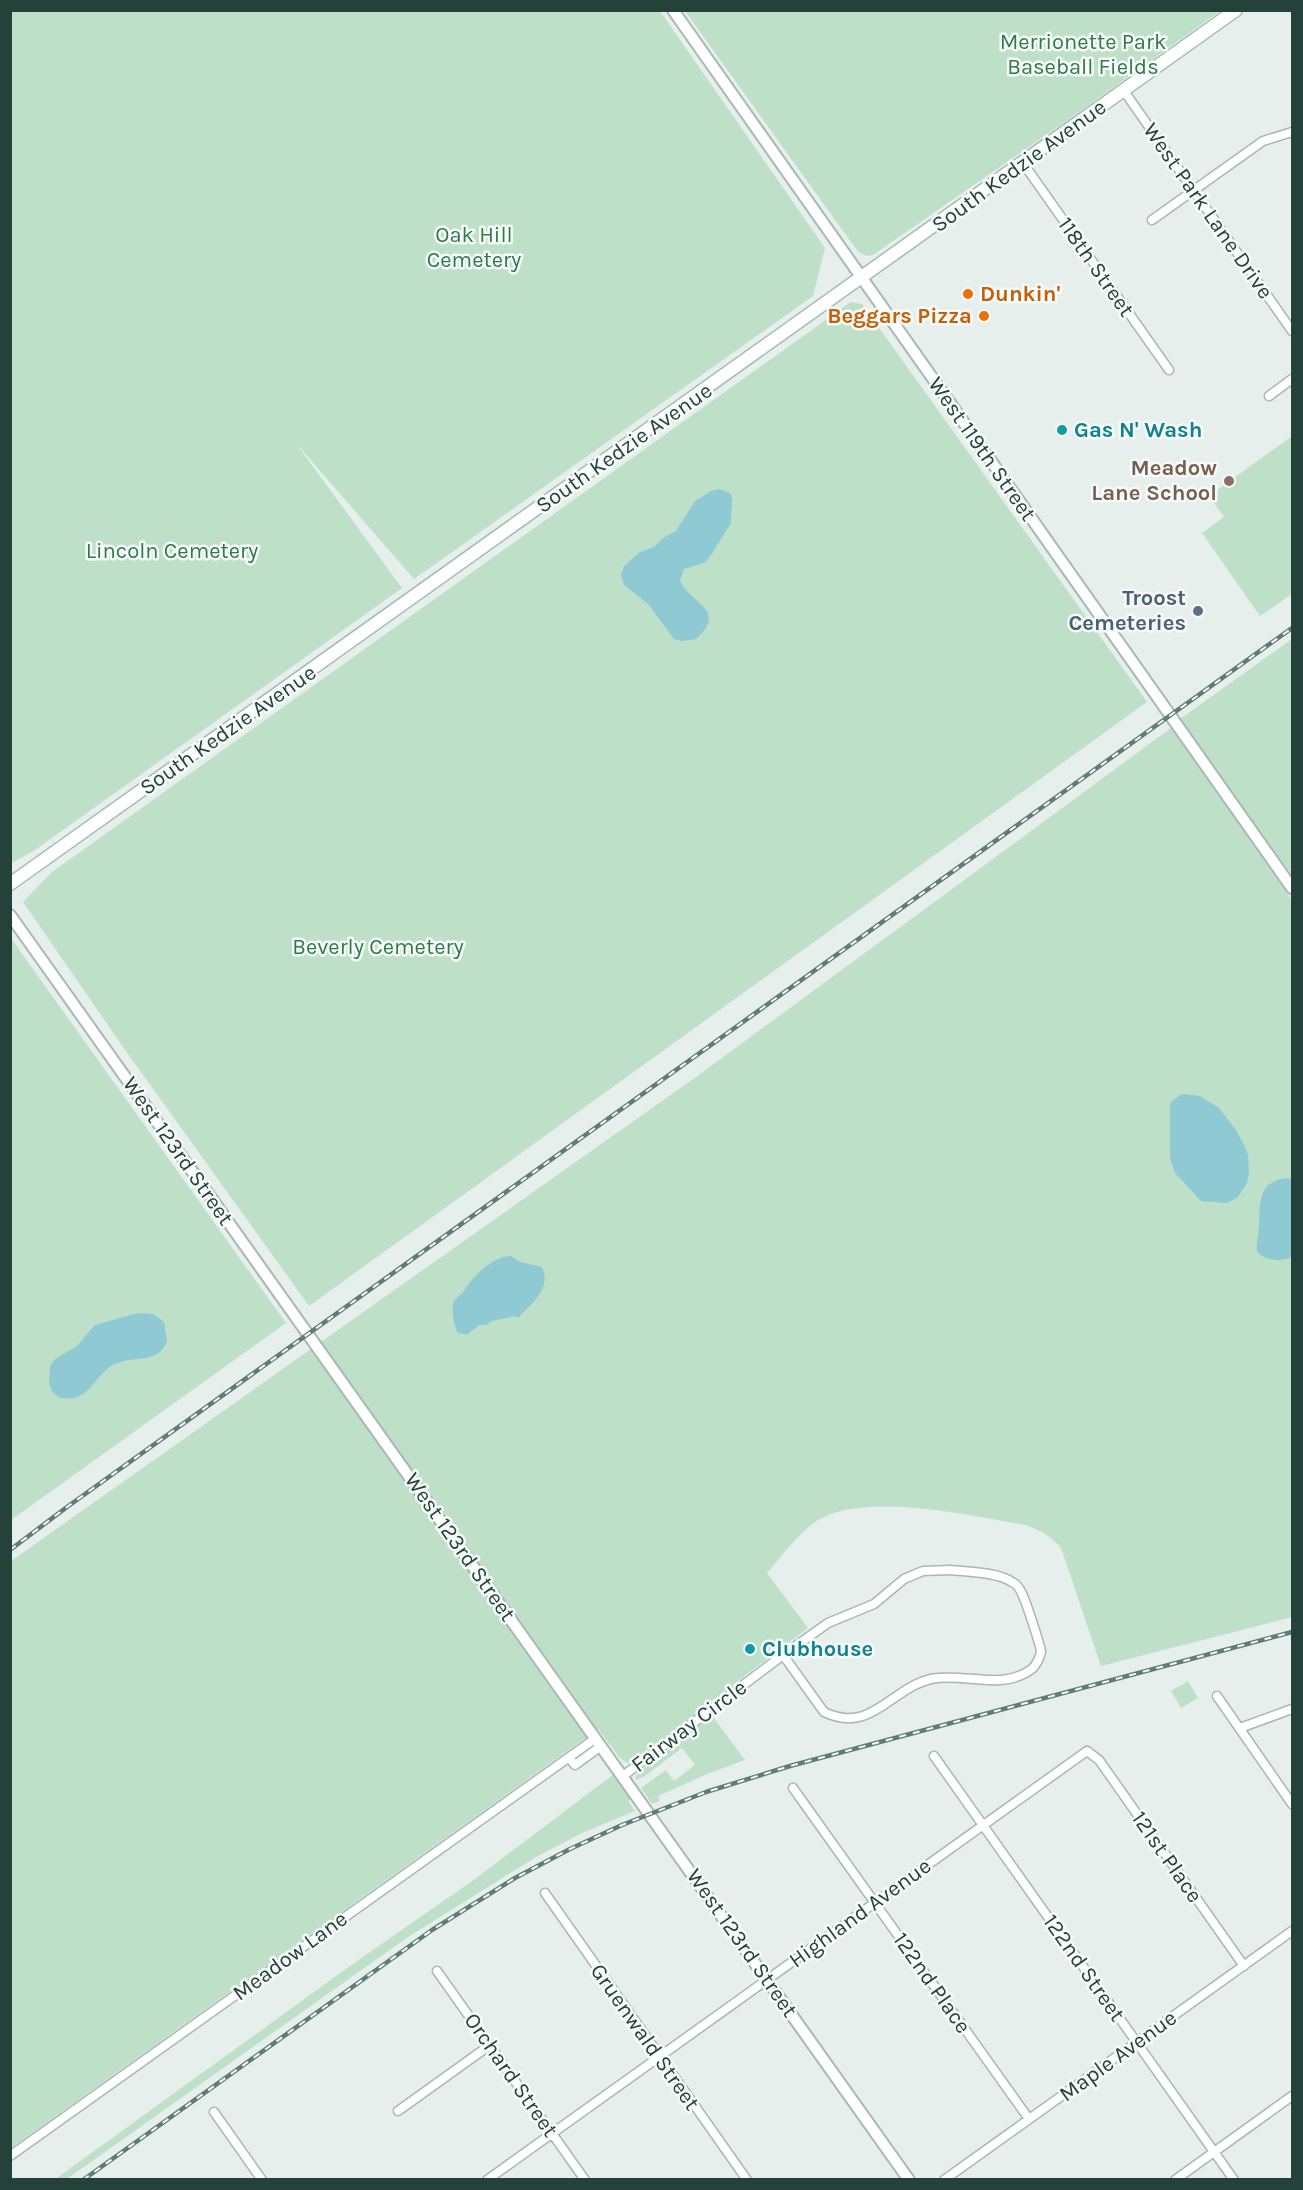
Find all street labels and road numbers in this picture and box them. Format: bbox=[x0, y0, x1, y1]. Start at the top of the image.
street label: South Kedzie Avenue bbox=[927, 94, 1111, 238]
street label: West Park Lane Drive bbox=[1137, 118, 1279, 304]
street label: 118th Street bbox=[1052, 212, 1140, 322]
street label: West 119th Street bbox=[923, 372, 1041, 526]
street label: South Kedzie Avenue bbox=[531, 377, 717, 519]
street label: South Kedzie Avenue bbox=[135, 659, 321, 801]
street label: West 123rd Street bbox=[117, 1072, 239, 1230]
street label: West 123rd Street bbox=[399, 1468, 521, 1626]
street label: Fairway Circle bbox=[626, 1674, 752, 1778]
street label: 121st Place bbox=[1126, 1806, 1208, 1908]
street label: Highland Avenue bbox=[784, 1853, 936, 1973]
street label: West 123rd Street bbox=[681, 1864, 803, 2022]
street label: Meadow Lane bbox=[228, 1906, 352, 2006]
street label: 122nd Street bbox=[1038, 1909, 1130, 2027]
street label: 122nd Place bbox=[888, 1927, 976, 2039]
street label: Gruenwald Street bbox=[585, 1959, 705, 2115]
street label: Maple Avenue bbox=[1054, 2005, 1182, 2107]
street label: Orchard Street bbox=[459, 2008, 563, 2142]

